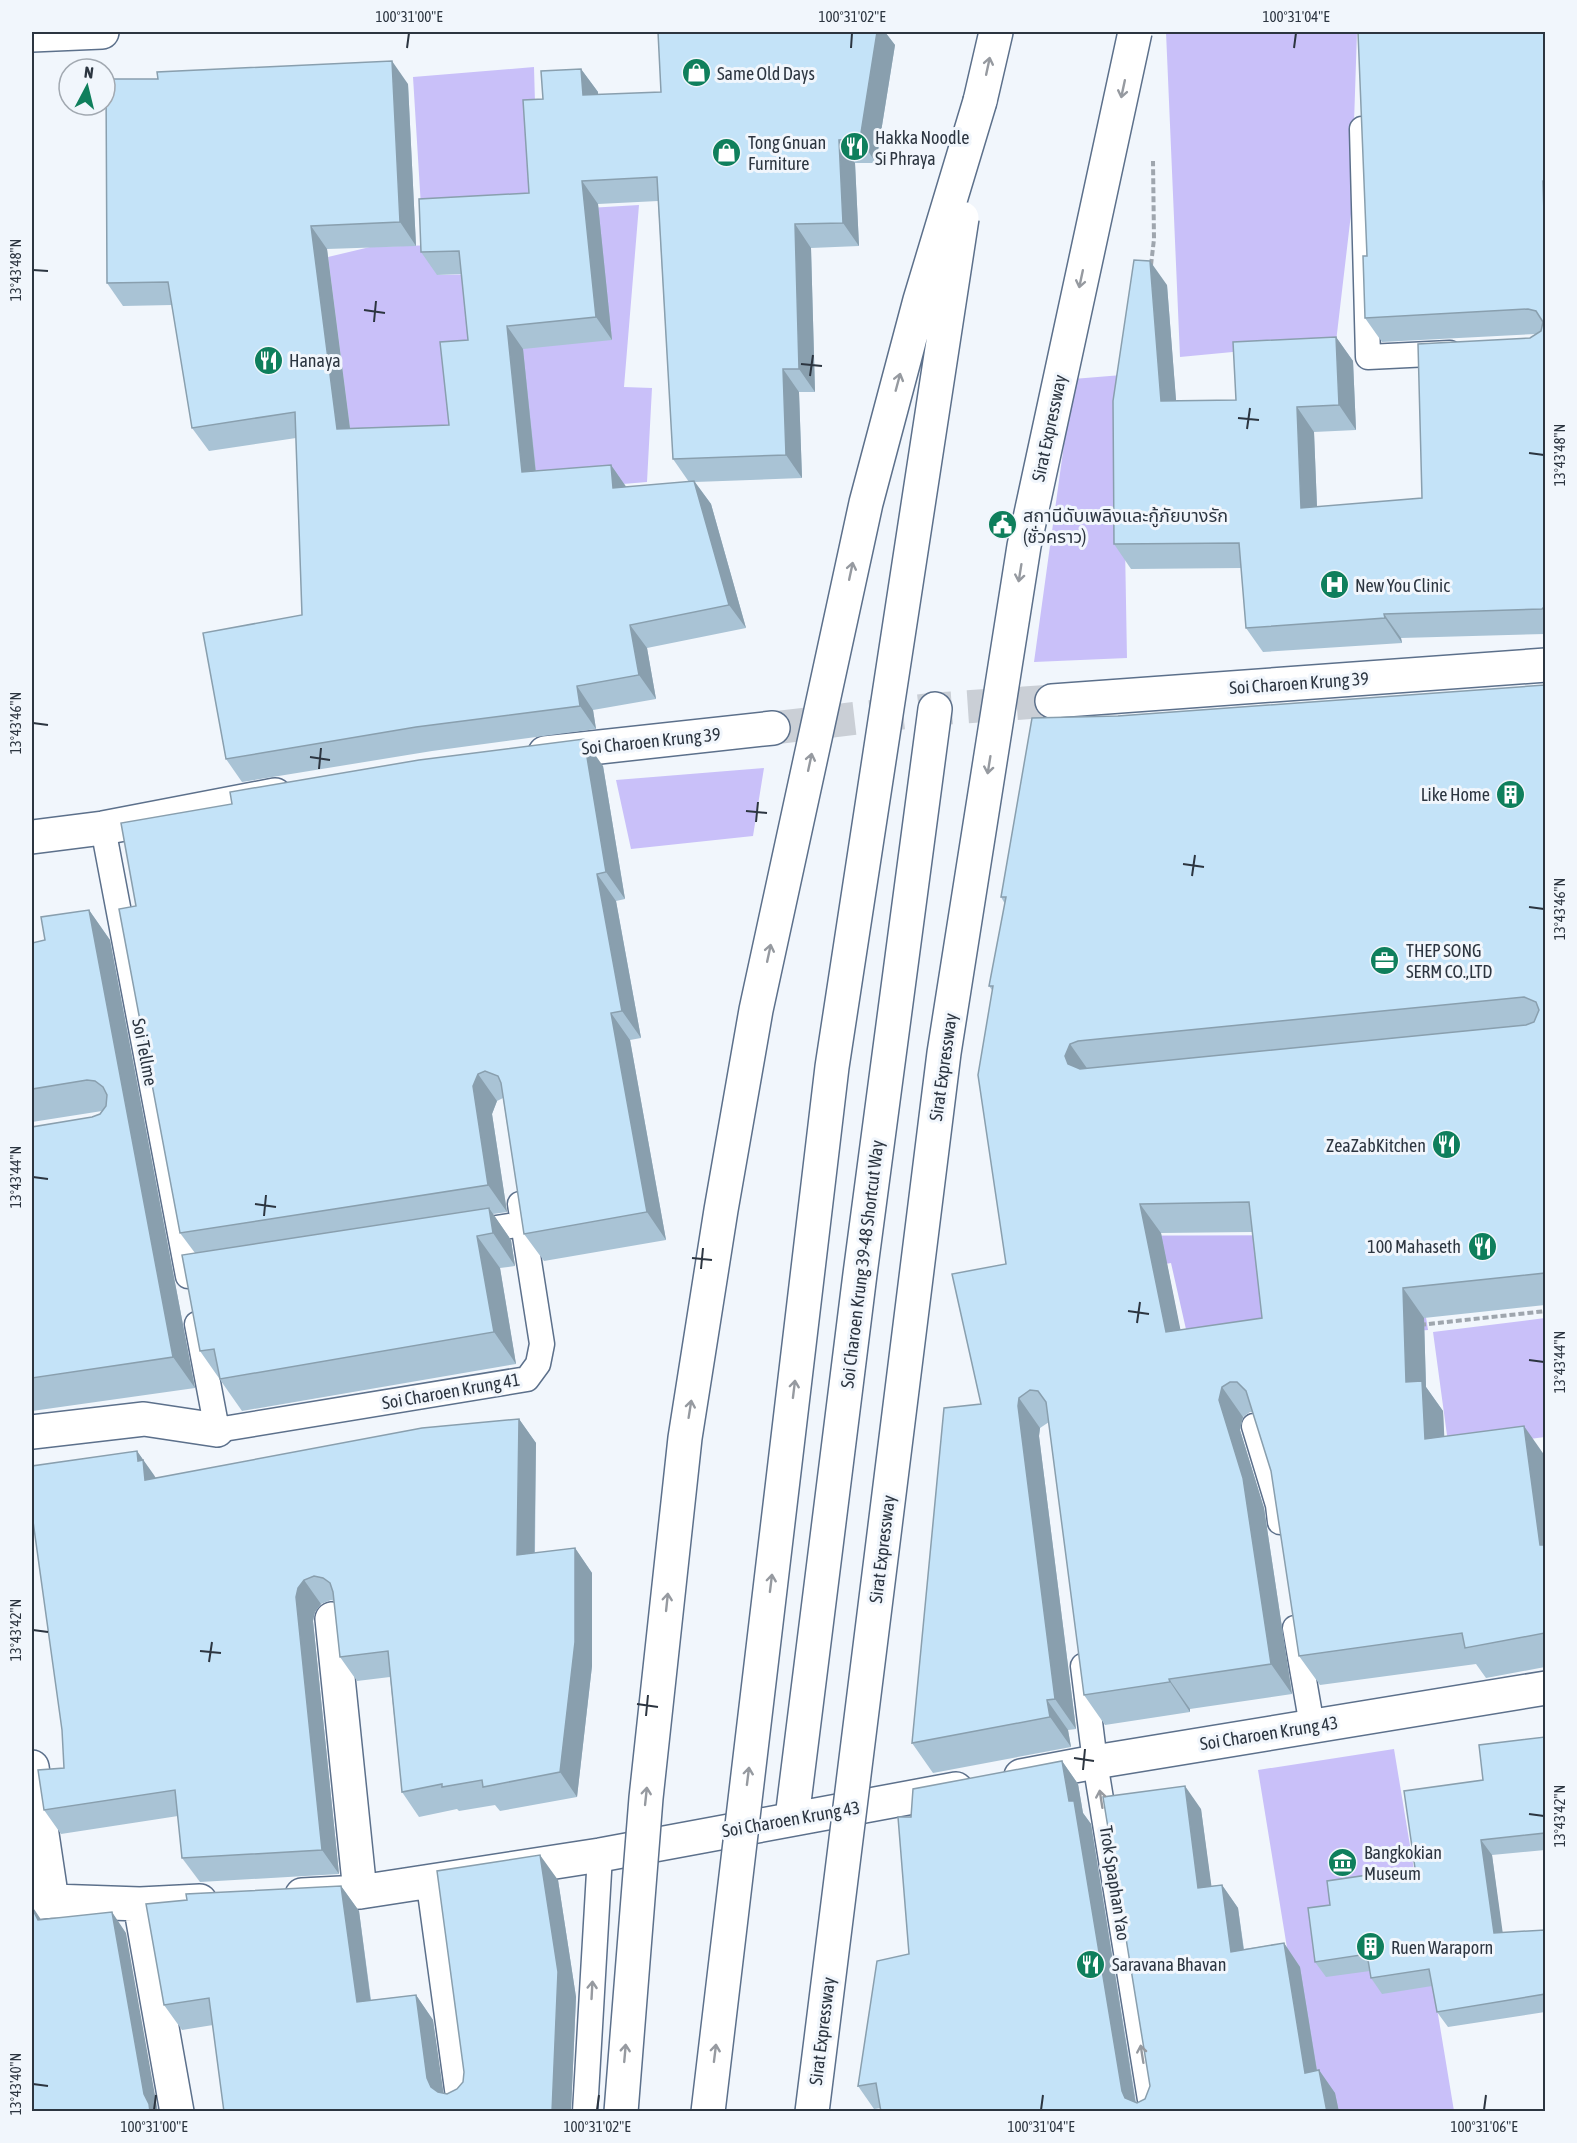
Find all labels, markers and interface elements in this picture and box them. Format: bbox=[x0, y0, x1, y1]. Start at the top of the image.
text: 100°31'00"E bbox=[375, 8, 443, 25]
text: 100°31'02"E bbox=[818, 8, 886, 25]
text: 100°31'04"E bbox=[1262, 8, 1330, 25]
north arrow bbox=[57, 57, 117, 117]
shop icon: Same Old Days bbox=[680, 57, 712, 89]
one-way arrow bbox=[983, 57, 994, 76]
text: N bbox=[83, 63, 95, 82]
place label: Same Old Days bbox=[717, 63, 815, 84]
one-way arrow bbox=[1116, 79, 1128, 98]
place label: Hakka Noodle Si Phraya bbox=[875, 127, 969, 169]
restaurant icon: Hakka Noodle Si Phraya bbox=[838, 131, 870, 163]
place label: Tong Gnuan Furniture bbox=[748, 132, 826, 174]
shop icon: Tong Gnuan Furniture bbox=[711, 136, 743, 168]
text: 13°43'48"N bbox=[7, 239, 24, 301]
one-way arrow bbox=[1075, 270, 1087, 289]
restaurant icon: Hanaya bbox=[252, 344, 284, 376]
place label: Hanaya bbox=[289, 350, 341, 371]
one-way arrow bbox=[893, 373, 904, 392]
street label: Sirat Expressway bbox=[1027, 373, 1071, 483]
text: 13°43'48"N bbox=[1551, 424, 1568, 486]
place label: สถานีดับเพลิงและกู้ภัยบางรัก (ชั่วคราว) bbox=[1023, 505, 1228, 547]
public building icon: สถานีดับเพลิงและกู้ภัยบางรัก (ชั่วคราว) bbox=[986, 509, 1018, 541]
one-way arrow bbox=[846, 562, 857, 582]
one-way arrow bbox=[1014, 562, 1025, 582]
hospital icon: New You Clinic bbox=[1318, 569, 1350, 601]
place label: New You Clinic bbox=[1355, 575, 1450, 596]
street label: Soi Charoen Krung 39 bbox=[1229, 668, 1369, 698]
text: 13°43'46"N bbox=[7, 692, 24, 754]
street label: Soi Charoen Krung 39 bbox=[580, 723, 722, 759]
one-way arrow bbox=[805, 753, 816, 772]
one-way arrow bbox=[984, 755, 995, 775]
building icon: Like Home bbox=[1495, 778, 1527, 810]
place label: Like Home bbox=[1421, 784, 1490, 805]
text: 13°43'46"N bbox=[1551, 878, 1568, 940]
place label: THEP SONG SERM CO.,LTD bbox=[1406, 940, 1492, 982]
one-way arrow bbox=[763, 943, 775, 962]
office icon: THEP SONG SERM CO.,LTD bbox=[1369, 944, 1401, 976]
street label: Sirat Expressway bbox=[925, 1012, 961, 1122]
street label: Soi Tellme bbox=[128, 1016, 162, 1088]
restaurant icon: ZeaZabKitchen bbox=[1431, 1129, 1463, 1161]
place label: ZeaZabKitchen bbox=[1326, 1135, 1426, 1156]
street label: Soi Charoen Krung 39-48 Shortcut Way bbox=[836, 1139, 888, 1389]
text: 13°43'44"N bbox=[7, 1146, 24, 1208]
restaurant icon: 100 Mahaseth bbox=[1466, 1230, 1498, 1262]
place label: 100 Mahaseth bbox=[1367, 1236, 1461, 1257]
text: 13°43'44"N bbox=[1551, 1331, 1568, 1393]
street label: Soi Charoen Krung 41 bbox=[380, 1369, 522, 1413]
one-way arrow bbox=[789, 1380, 800, 1400]
one-way arrow bbox=[685, 1399, 696, 1419]
street label: Sirat Expressway bbox=[865, 1494, 899, 1604]
one-way arrow bbox=[765, 1573, 776, 1593]
one-way arrow bbox=[662, 1593, 673, 1613]
text: 13°43'42"N bbox=[7, 1599, 24, 1661]
street label: Soi Charoen Krung 43 bbox=[1198, 1712, 1340, 1754]
one-way arrow bbox=[742, 1767, 753, 1787]
text: 13°43'42"N bbox=[1551, 1785, 1568, 1847]
one-way arrow bbox=[641, 1787, 652, 1806]
one-way arrow bbox=[1095, 1790, 1106, 1809]
street label: Soi Charoen Krung 43 bbox=[720, 1797, 862, 1841]
street label: Trok Spaphan Yao bbox=[1096, 1824, 1134, 1942]
place label: Bangkokian Museum bbox=[1364, 1842, 1442, 1884]
museum icon: Bangkokian Museum bbox=[1327, 1846, 1359, 1878]
building icon: Ruen Waraporn bbox=[1354, 1931, 1386, 1963]
place label: Ruen Waraporn bbox=[1391, 1937, 1493, 1958]
restaurant icon: Saravana Bhavan bbox=[1075, 1948, 1107, 1980]
place label: Saravana Bhavan bbox=[1112, 1954, 1226, 1975]
street label: Sirat Expressway bbox=[805, 1976, 839, 2086]
one-way arrow bbox=[586, 1981, 597, 2001]
one-way arrow bbox=[620, 2044, 631, 2064]
one-way arrow bbox=[709, 2044, 720, 2064]
one-way arrow bbox=[1137, 2044, 1148, 2064]
text: 13°43'40"N bbox=[7, 2053, 24, 2115]
text: 100°31'00"E bbox=[120, 2118, 188, 2135]
text: 100°31'02"E bbox=[563, 2118, 631, 2135]
text: 100°31'04"E bbox=[1007, 2118, 1075, 2135]
text: 100°31'06"E bbox=[1450, 2118, 1518, 2135]

